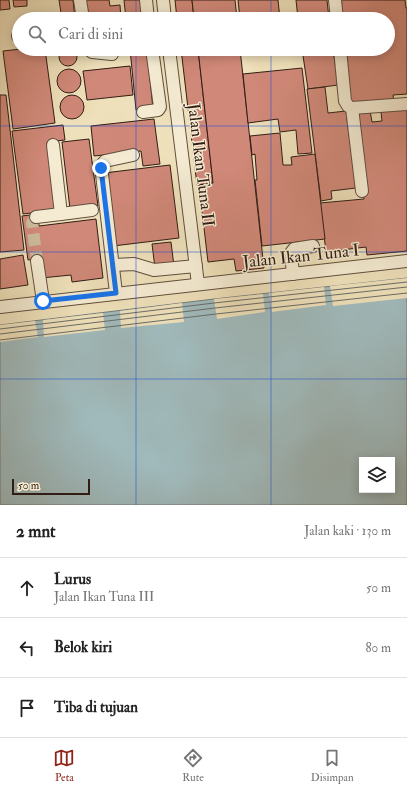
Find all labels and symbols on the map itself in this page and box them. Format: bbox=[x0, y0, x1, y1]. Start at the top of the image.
street label: Jalan Ikan Tuna II bbox=[182, 101, 219, 228]
route end bbox=[92, 159, 110, 177]
street label: Jalan Ikan Tuna I bbox=[241, 239, 361, 274]
route start bbox=[34, 292, 52, 310]
scale bar bbox=[12, 477, 90, 496]

